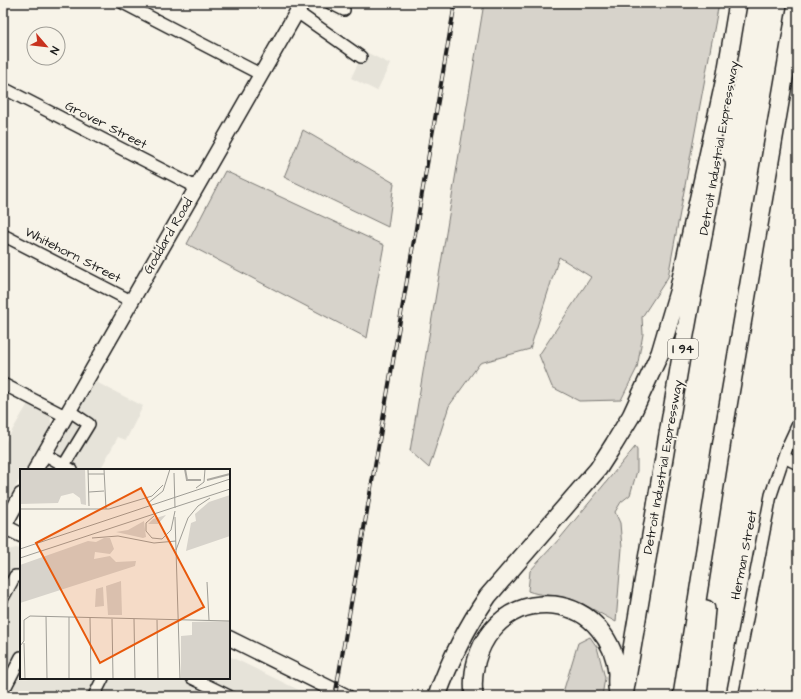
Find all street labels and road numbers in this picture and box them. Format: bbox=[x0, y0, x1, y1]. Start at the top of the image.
street label: Detroit Industrial Expressway bbox=[695, 59, 744, 237]
street label: Grover Street bbox=[62, 97, 151, 154]
street label: Goddard Road bbox=[139, 194, 197, 277]
street label: Whitehorn Street bbox=[22, 223, 125, 287]
road number: I 94 bbox=[668, 339, 698, 359]
street label: Detroit Industrial Expressway bbox=[639, 378, 688, 556]
street label: Herman Street bbox=[727, 508, 762, 601]

